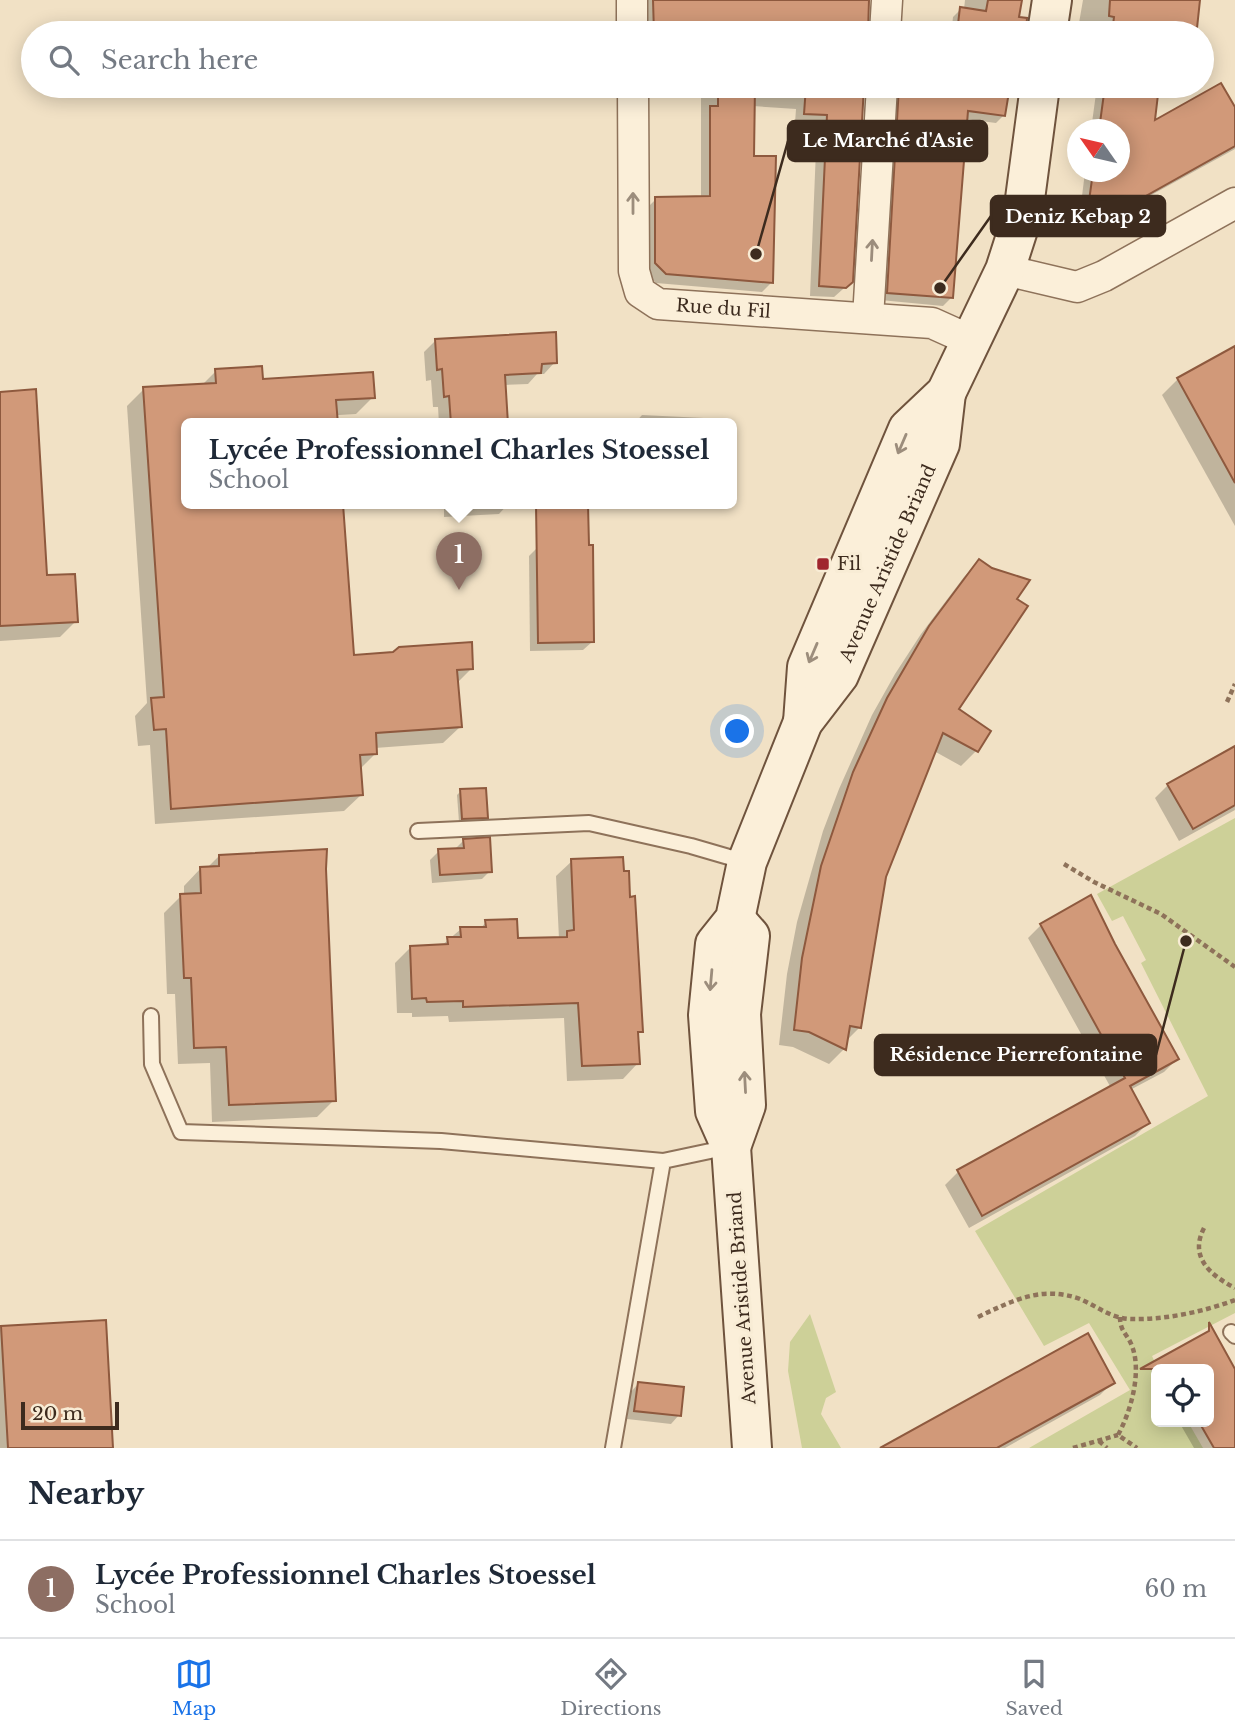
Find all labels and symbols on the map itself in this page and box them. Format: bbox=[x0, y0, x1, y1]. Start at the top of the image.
north arrow bbox=[1067, 119, 1130, 182]
callout: Le Marché d'Asie bbox=[788, 121, 987, 161]
text: Le Marché d'Asie bbox=[802, 129, 974, 152]
one-way arrow bbox=[627, 191, 640, 214]
callout: Deniz Kebap 2 bbox=[991, 196, 1165, 236]
text: Deniz Kebap 2 bbox=[1005, 205, 1151, 228]
one-way arrow bbox=[866, 240, 879, 262]
street label: Rue du Fil bbox=[675, 294, 772, 323]
one-way arrow bbox=[894, 432, 907, 454]
street label: Avenue Aristide Briand bbox=[835, 461, 941, 666]
pin: 1 bbox=[436, 532, 482, 590]
place label: Fil bbox=[837, 553, 861, 575]
marker: Fil bbox=[815, 556, 831, 572]
one-way arrow bbox=[806, 642, 819, 664]
your location bbox=[720, 714, 754, 748]
one-way arrow bbox=[705, 968, 718, 991]
callout: Résidence Pierrefontaine bbox=[875, 1035, 1156, 1075]
text: Résidence Pierrefontaine bbox=[889, 1043, 1143, 1066]
one-way arrow bbox=[738, 1071, 751, 1093]
street label: Avenue Aristide Briand bbox=[724, 1191, 760, 1406]
scale bar bbox=[21, 1399, 119, 1431]

